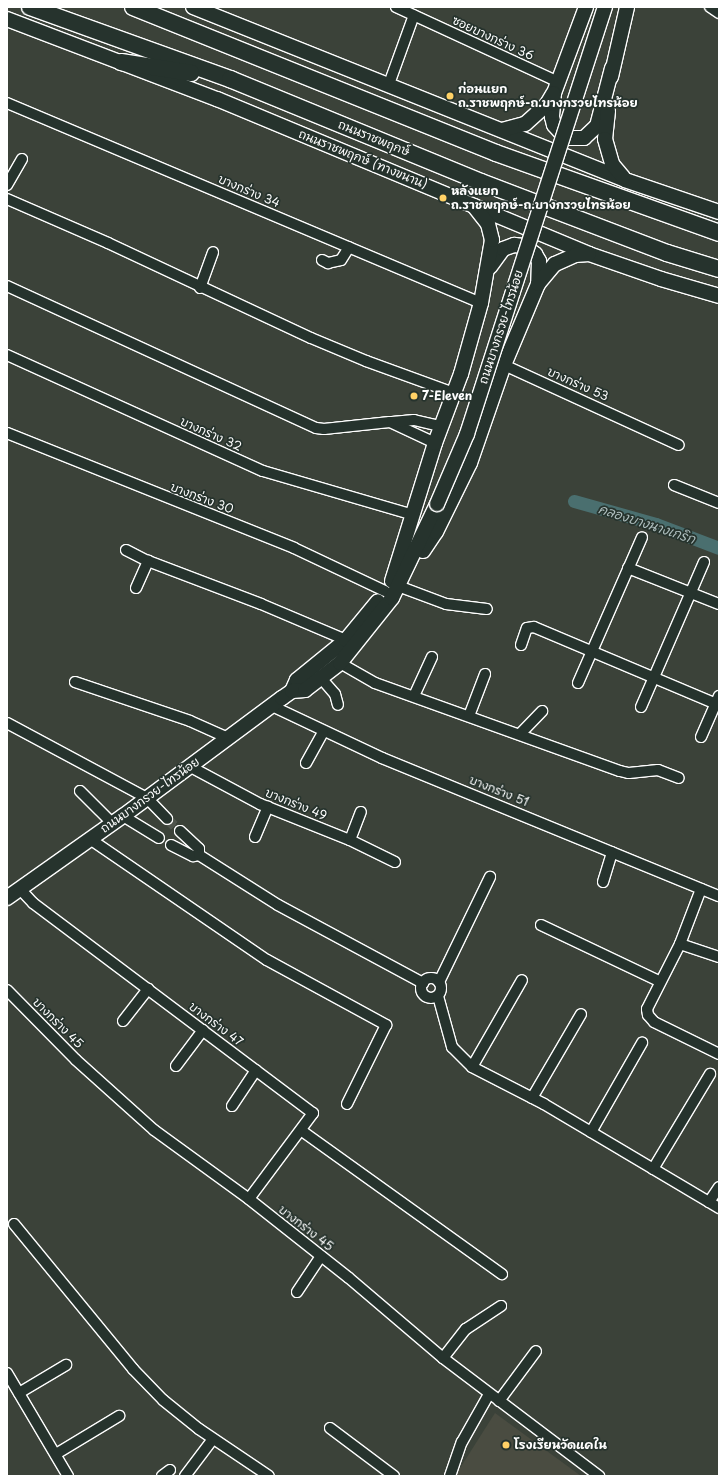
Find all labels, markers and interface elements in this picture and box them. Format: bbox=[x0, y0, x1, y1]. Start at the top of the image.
street label: ซอยบางกร่าง 36 bbox=[450, 13, 536, 63]
place label: ก่อนแยก ถ.ราชพฤกษ์-ถ.บางกรวยไทรน้อย bbox=[458, 82, 638, 110]
marker: ก่อนแยก ถ.ราชพฤกษ์-ถ.บางกรวยไทรน้อย bbox=[445, 91, 455, 101]
street label: ถนนราชพฤกษ์ bbox=[336, 117, 412, 159]
street label: ถนนราชพฤกษ์ (ทางขนาน) bbox=[296, 127, 430, 191]
street label: บางกร่าง 34 bbox=[216, 172, 282, 210]
place label: หลังแยก ถ.ราชพฤกษ์-ถ.บางกรวยไทรน้อย bbox=[451, 184, 631, 212]
marker: หลังแยก ถ.ราชพฤกษ์-ถ.บางกรวยไทรน้อย bbox=[438, 193, 448, 203]
street label: ถนนบางกรวย-ไทรน้อย bbox=[476, 268, 526, 386]
street label: บางกร่าง 53 bbox=[545, 364, 611, 404]
place label: 7-Eleven bbox=[422, 389, 472, 403]
marker: 7-Eleven bbox=[409, 391, 419, 401]
street label: บางกร่าง 32 bbox=[178, 414, 244, 454]
street label: บางกร่าง 30 bbox=[168, 479, 236, 517]
water label: คลองบางนางเกริก bbox=[597, 501, 697, 547]
street label: ถนนบางกรวย-ไทรน้อย bbox=[98, 754, 202, 836]
street label: บางกร่าง 51 bbox=[467, 773, 531, 809]
street label: บางกร่าง 49 bbox=[263, 785, 329, 823]
street label: บางกร่าง 45 bbox=[30, 995, 86, 1051]
street label: บางกร่าง 47 bbox=[186, 999, 246, 1049]
street label: บางกร่าง 45 bbox=[276, 1202, 336, 1254]
place label: โรงเรียนวัดแคใน bbox=[514, 1438, 607, 1452]
marker: โรงเรียนวัดแคใน bbox=[501, 1440, 511, 1450]

